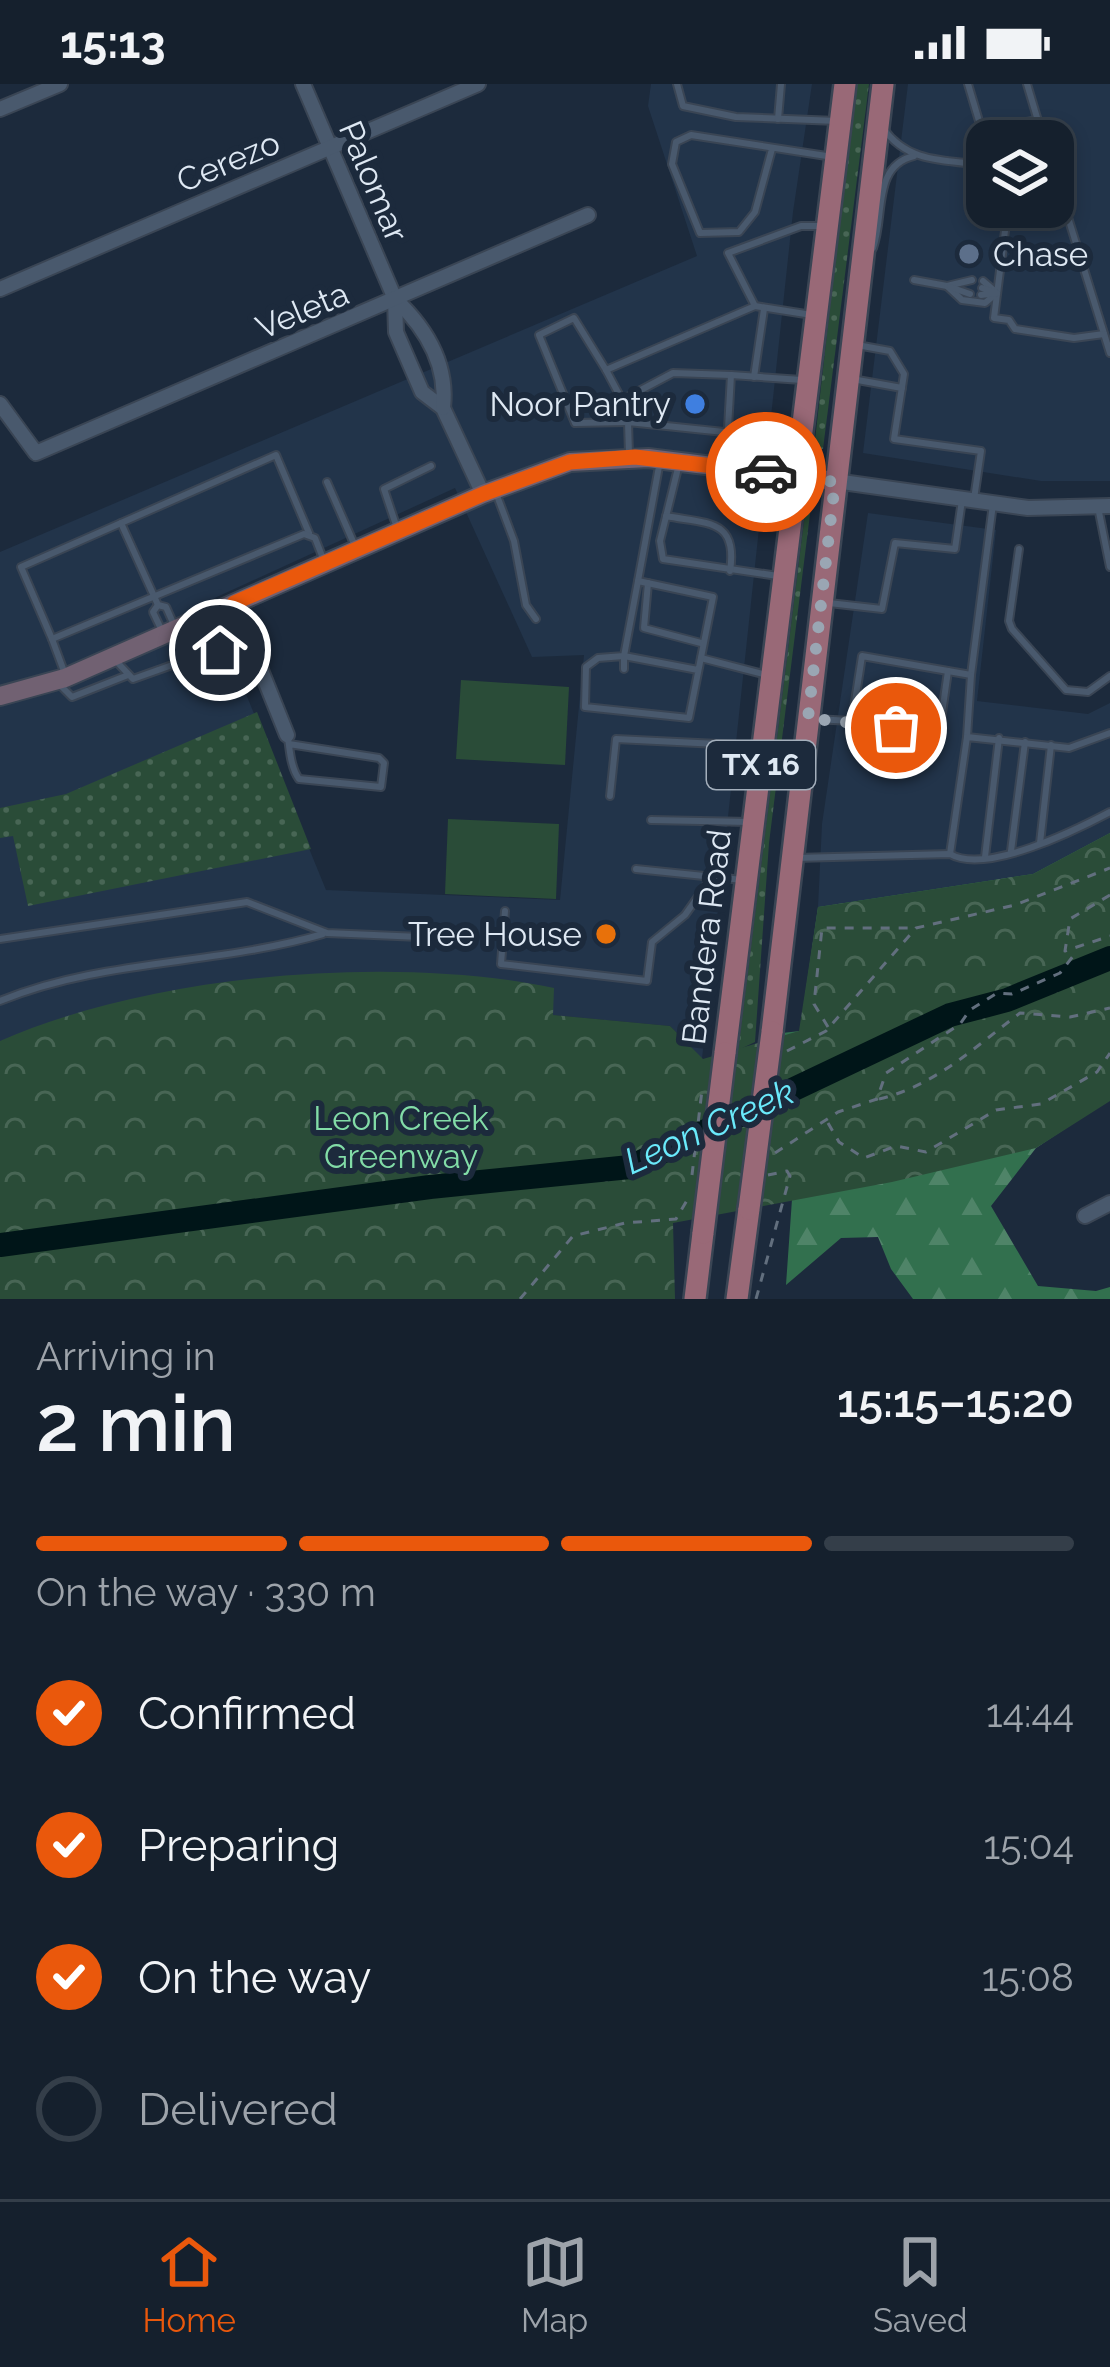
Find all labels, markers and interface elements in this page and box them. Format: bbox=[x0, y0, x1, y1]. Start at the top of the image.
text: 15:13 bbox=[60, 16, 166, 69]
street label: Palomar bbox=[331, 115, 416, 248]
map controls bbox=[966, 120, 1074, 228]
button: layers bbox=[966, 120, 1074, 228]
street label: Cerezo bbox=[171, 122, 285, 200]
place label: Chase bbox=[993, 235, 1088, 274]
marker: Chase bbox=[956, 241, 982, 267]
street label: Veleta bbox=[250, 274, 354, 347]
place label: Noor Pantry bbox=[489, 385, 671, 424]
marker: Noor Pantry bbox=[682, 391, 708, 417]
courier bbox=[706, 412, 826, 532]
icon: car bbox=[733, 439, 799, 505]
pin bbox=[169, 599, 271, 701]
icon: home bbox=[187, 617, 253, 683]
pin bbox=[845, 677, 947, 779]
icon: bag bbox=[863, 695, 929, 761]
road number: TX 16 bbox=[707, 741, 815, 789]
street label: Bandera Road bbox=[674, 827, 739, 1047]
place label: Tree House bbox=[408, 915, 582, 954]
marker: Tree House bbox=[593, 921, 619, 947]
water label: Leon Creek bbox=[618, 1070, 800, 1182]
park label: Leon Creek Greenway bbox=[313, 1099, 489, 1176]
text: Arriving in bbox=[36, 1333, 216, 1379]
text: 15:15–15:20 bbox=[837, 1375, 1074, 1428]
text: 2 min bbox=[36, 1378, 236, 1469]
text: On the way · 330 m bbox=[36, 1569, 376, 1615]
icon: check bbox=[36, 1680, 102, 1746]
text: Confirmed bbox=[138, 1687, 356, 1740]
text: 14:44 bbox=[986, 1690, 1074, 1736]
icon: check bbox=[36, 1812, 102, 1878]
text: Preparing bbox=[138, 1819, 339, 1872]
text: 15:04 bbox=[984, 1822, 1074, 1868]
icon: check bbox=[36, 1944, 102, 2010]
text: On the way bbox=[138, 1951, 372, 2004]
text: 15:08 bbox=[982, 1954, 1074, 2000]
text: Delivered bbox=[138, 2083, 338, 2136]
tab: Home bbox=[143, 2229, 236, 2340]
tab: Map bbox=[521, 2229, 588, 2340]
tab: Saved bbox=[873, 2229, 967, 2340]

